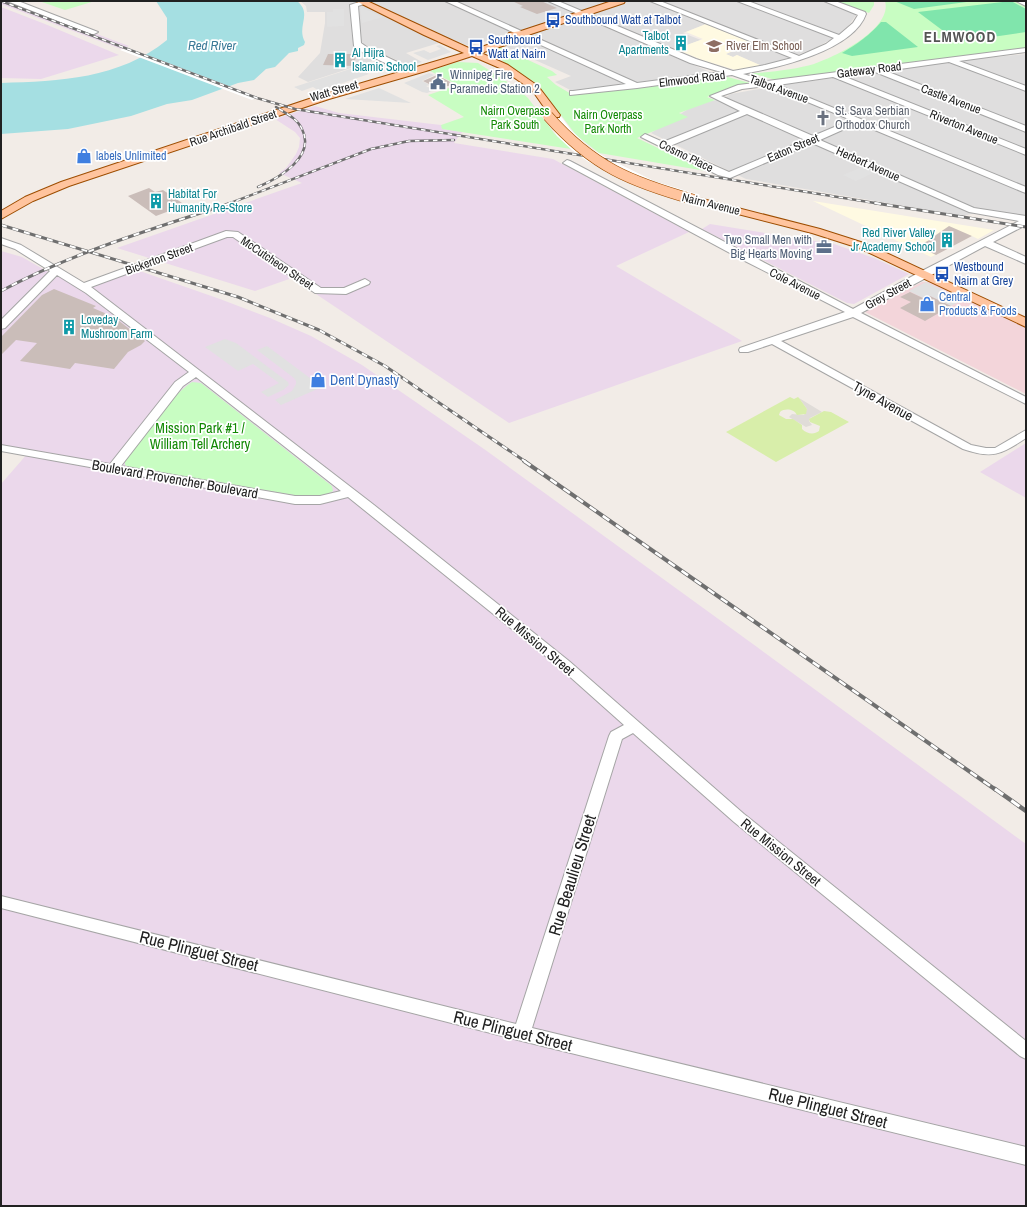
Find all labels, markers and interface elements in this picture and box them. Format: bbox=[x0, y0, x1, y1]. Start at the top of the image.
bus stop icon: Southbound Watt at Talbot bbox=[544, 11, 562, 29]
place label: Southbound Watt at Talbot bbox=[565, 12, 681, 28]
district label: ELMWOOD bbox=[924, 26, 996, 47]
place label: Talbot Apartments bbox=[618, 28, 669, 58]
place label: Southbound Watt at Nairn bbox=[488, 32, 546, 62]
building icon: Talbot Apartments bbox=[672, 34, 690, 52]
water label: Red River bbox=[188, 37, 236, 54]
school or university icon: River Elm School bbox=[705, 37, 723, 55]
bus stop icon: Southbound Watt at Nairn bbox=[467, 38, 485, 56]
place label: River Elm School bbox=[726, 38, 802, 54]
place label: Al Hijra Islamic School bbox=[351, 45, 416, 75]
building icon: Al Hijra Islamic School bbox=[331, 51, 349, 69]
street label: Gateway Road bbox=[836, 58, 902, 82]
place label: Winnipeg Fire Paramedic Station 2 bbox=[450, 67, 540, 97]
street label: Elmwood Road bbox=[658, 67, 726, 91]
street label: Talbot Avenue bbox=[747, 71, 811, 107]
public building icon: Winnipeg Fire Paramedic Station 2 bbox=[429, 73, 447, 91]
street label: Watt Street bbox=[308, 77, 360, 105]
street label: Castle Avenue bbox=[919, 80, 983, 118]
park label: Nairn Overpass Park South bbox=[481, 103, 550, 133]
place label: St. Sava Serbian Orthodox Church bbox=[835, 103, 910, 133]
street label: Rue Archibald Street bbox=[187, 106, 279, 150]
street label: Riverton Avenue bbox=[927, 106, 1001, 148]
park label: Nairn Overpass Park North bbox=[574, 107, 643, 137]
church icon: St. Sava Serbian Orthodox Church bbox=[814, 109, 832, 127]
street label: Eaton Street bbox=[765, 130, 822, 166]
street label: Cosmo Place bbox=[656, 136, 716, 176]
street label: Herbert Avenue bbox=[834, 143, 902, 185]
shop icon: labels Unlimited bbox=[75, 147, 93, 165]
place label: labels Unlimited bbox=[96, 148, 167, 164]
place label: Habitat For Humanity Re-Store bbox=[168, 186, 252, 216]
street label: Nairn Avenue bbox=[680, 189, 742, 219]
building icon: Habitat For Humanity Re-Store bbox=[147, 192, 165, 210]
place label: Red River Valley Jr Academy School bbox=[851, 225, 935, 255]
building icon: Red River Valley Jr Academy School bbox=[938, 231, 956, 249]
place label: Two Small Men with Big Hearts Moving bbox=[724, 232, 813, 262]
street label: McCutcheon Street bbox=[238, 233, 317, 293]
office icon: Two Small Men with Big Hearts Moving bbox=[815, 238, 833, 256]
street label: Bickerton Street bbox=[123, 239, 195, 279]
place label: Westbound Nairn at Grey bbox=[954, 259, 1013, 289]
street label: Cole Avenue bbox=[767, 264, 823, 304]
bus stop icon: Westbound Nairn at Grey bbox=[933, 265, 951, 283]
street label: Grey Street bbox=[862, 275, 914, 313]
place label: Central Products & Foods bbox=[939, 289, 1017, 319]
shop icon: Central Products & Foods bbox=[918, 295, 936, 313]
place label: Loveday Mushroom Farm bbox=[81, 312, 153, 342]
building icon: Loveday Mushroom Farm bbox=[60, 318, 78, 336]
shop icon: Dent Dynasty bbox=[309, 371, 327, 389]
place label: Dent Dynasty bbox=[330, 371, 399, 389]
street label: Tyne Avenue bbox=[850, 377, 916, 425]
park label: Mission Park #1 / William Tell Archery bbox=[150, 419, 251, 453]
street label: Boulevard Provencher Boulevard bbox=[90, 456, 260, 502]
street label: Rue Mission Street bbox=[492, 603, 578, 679]
street label: Rue Beaulieu Street bbox=[542, 811, 601, 938]
street label: Rue Mission Street bbox=[737, 814, 825, 890]
street label: Rue Plinguet Street bbox=[137, 925, 261, 976]
street label: Rue Plinguet Street bbox=[451, 1005, 575, 1056]
street label: Rue Plinguet Street bbox=[766, 1082, 890, 1133]

